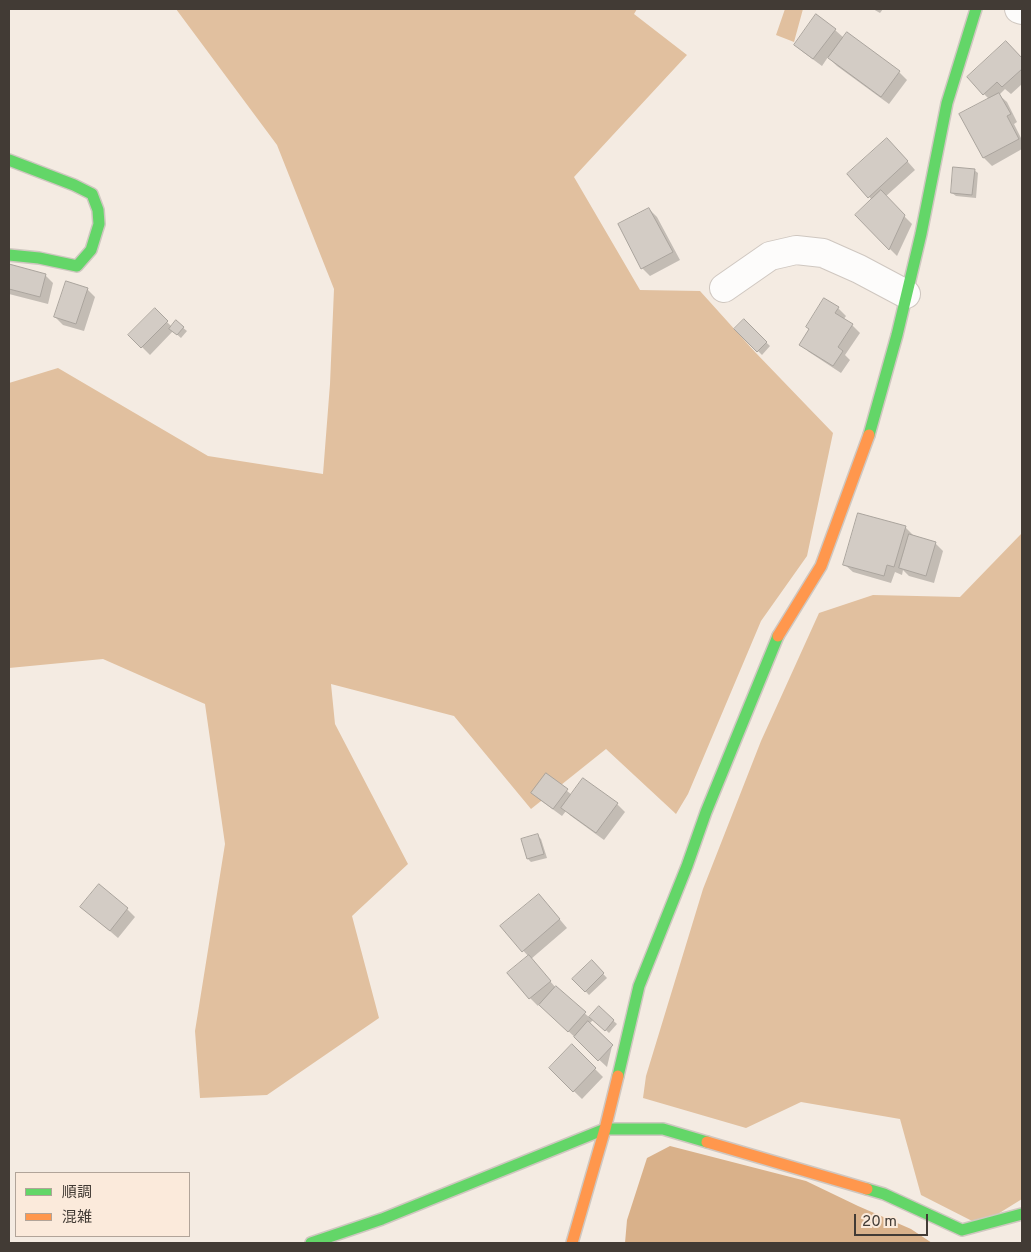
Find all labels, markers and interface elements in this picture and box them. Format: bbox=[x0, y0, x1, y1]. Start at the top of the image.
legend bbox=[15, 1172, 190, 1237]
text: 順調 bbox=[62, 1184, 92, 1203]
scale bar bbox=[856, 1204, 930, 1236]
text: 混雑 bbox=[62, 1209, 92, 1228]
text: 20 m bbox=[862, 1213, 897, 1232]

